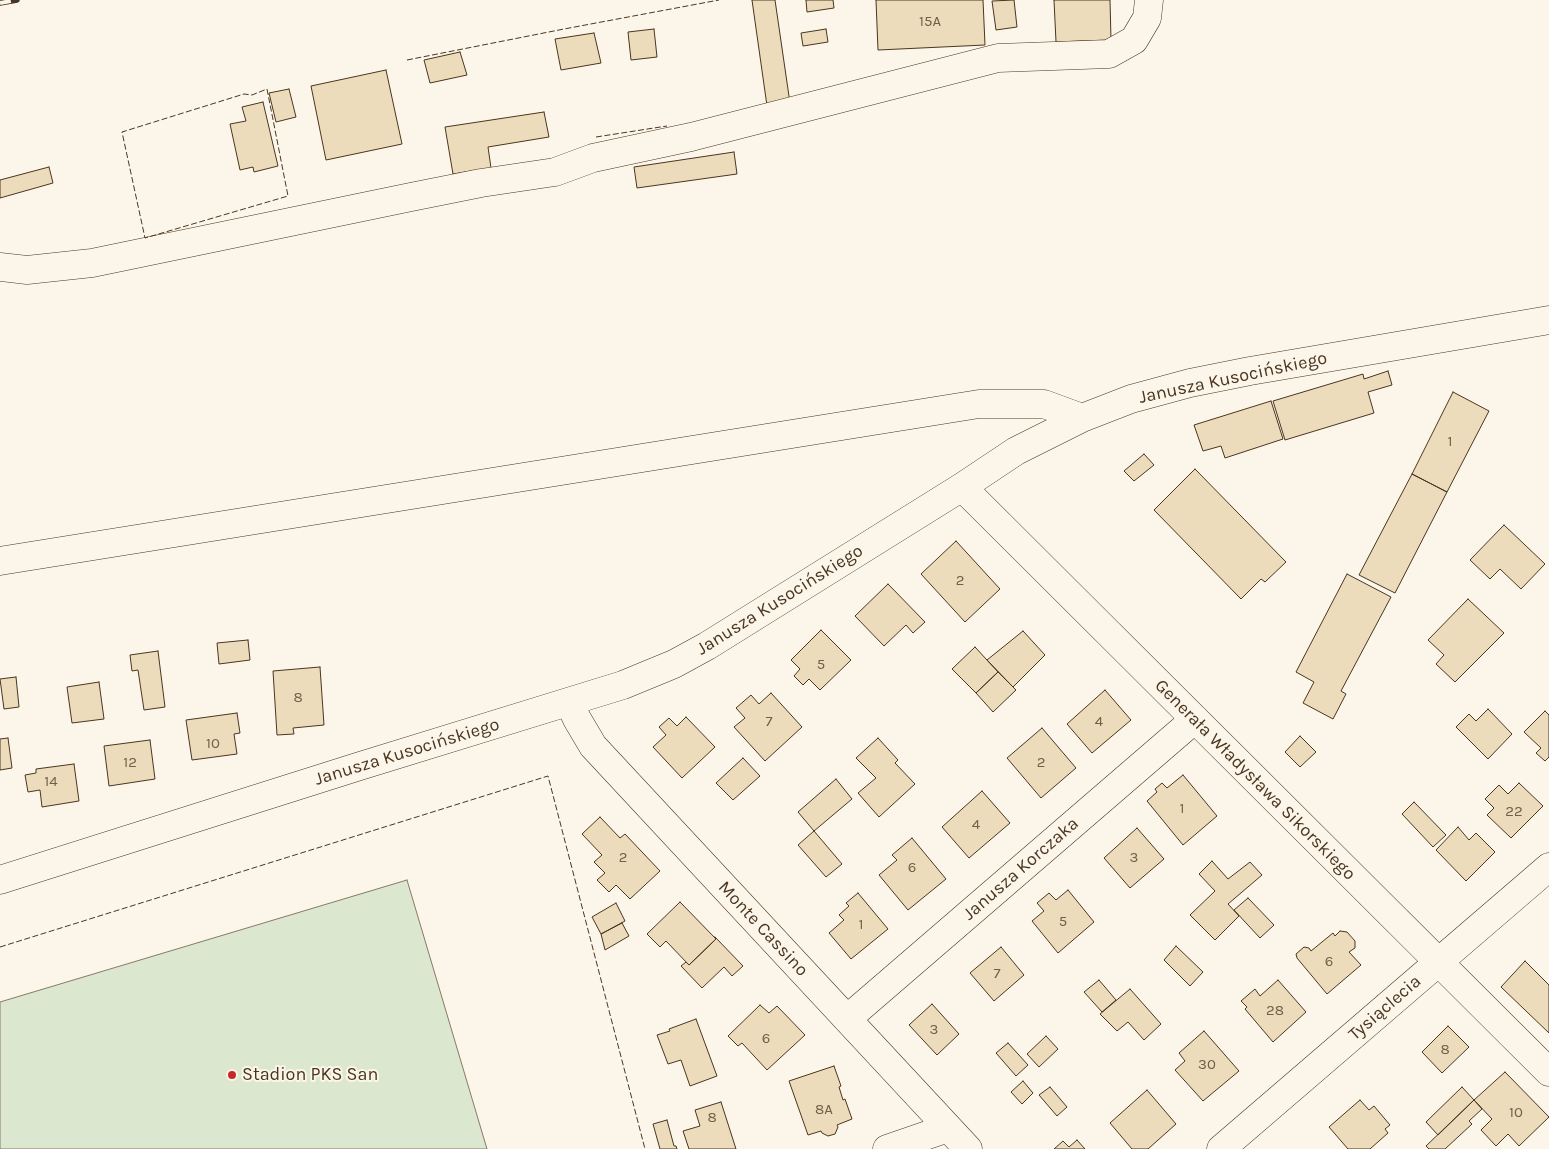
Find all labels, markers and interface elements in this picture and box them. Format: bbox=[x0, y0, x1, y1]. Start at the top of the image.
house number: 15A bbox=[919, 13, 941, 31]
street label: Janusza Kusocińskiego bbox=[1137, 347, 1329, 409]
house number: 1 bbox=[1448, 433, 1452, 451]
street label: Janusza Kusocińskiego bbox=[693, 540, 867, 660]
house number: 2 bbox=[956, 572, 964, 590]
house number: 5 bbox=[817, 656, 825, 674]
street label: Generała Władysława Sikorskiego bbox=[1150, 675, 1360, 885]
house number: 8 bbox=[293, 689, 303, 707]
house number: 7 bbox=[765, 713, 773, 731]
house number: 4 bbox=[1095, 713, 1103, 731]
street label: Janusza Kusocińskiego bbox=[312, 714, 502, 790]
house number: 10 bbox=[206, 735, 220, 753]
house number: 12 bbox=[123, 754, 137, 772]
house number: 2 bbox=[1037, 754, 1045, 772]
house number: 14 bbox=[44, 773, 58, 791]
house number: 1 bbox=[1180, 800, 1184, 818]
house number: 22 bbox=[1505, 803, 1523, 821]
street label: Janusza Korczaka bbox=[959, 813, 1083, 925]
house number: 4 bbox=[972, 816, 980, 834]
house number: 2 bbox=[619, 849, 627, 867]
house number: 3 bbox=[1130, 849, 1138, 867]
house number: 6 bbox=[908, 859, 916, 877]
street label: Monte Cassino bbox=[713, 877, 813, 981]
house number: 5 bbox=[1059, 913, 1067, 931]
house number: 1 bbox=[859, 916, 863, 934]
house number: 6 bbox=[1325, 953, 1333, 971]
house number: 7 bbox=[993, 965, 1001, 983]
street label: Tysiąclecia bbox=[1344, 971, 1426, 1045]
house number: 28 bbox=[1266, 1002, 1284, 1020]
house number: 3 bbox=[930, 1021, 938, 1039]
house number: 6 bbox=[762, 1030, 770, 1048]
house number: 8 bbox=[1440, 1041, 1450, 1059]
house number: 30 bbox=[1198, 1056, 1216, 1074]
place label: Stadion PKS San bbox=[242, 1064, 378, 1086]
marker: Stadion PKS San bbox=[226, 1069, 238, 1081]
house number: 8A bbox=[815, 1101, 833, 1119]
house number: 10 bbox=[1509, 1104, 1523, 1122]
house number: 8 bbox=[707, 1109, 717, 1127]

